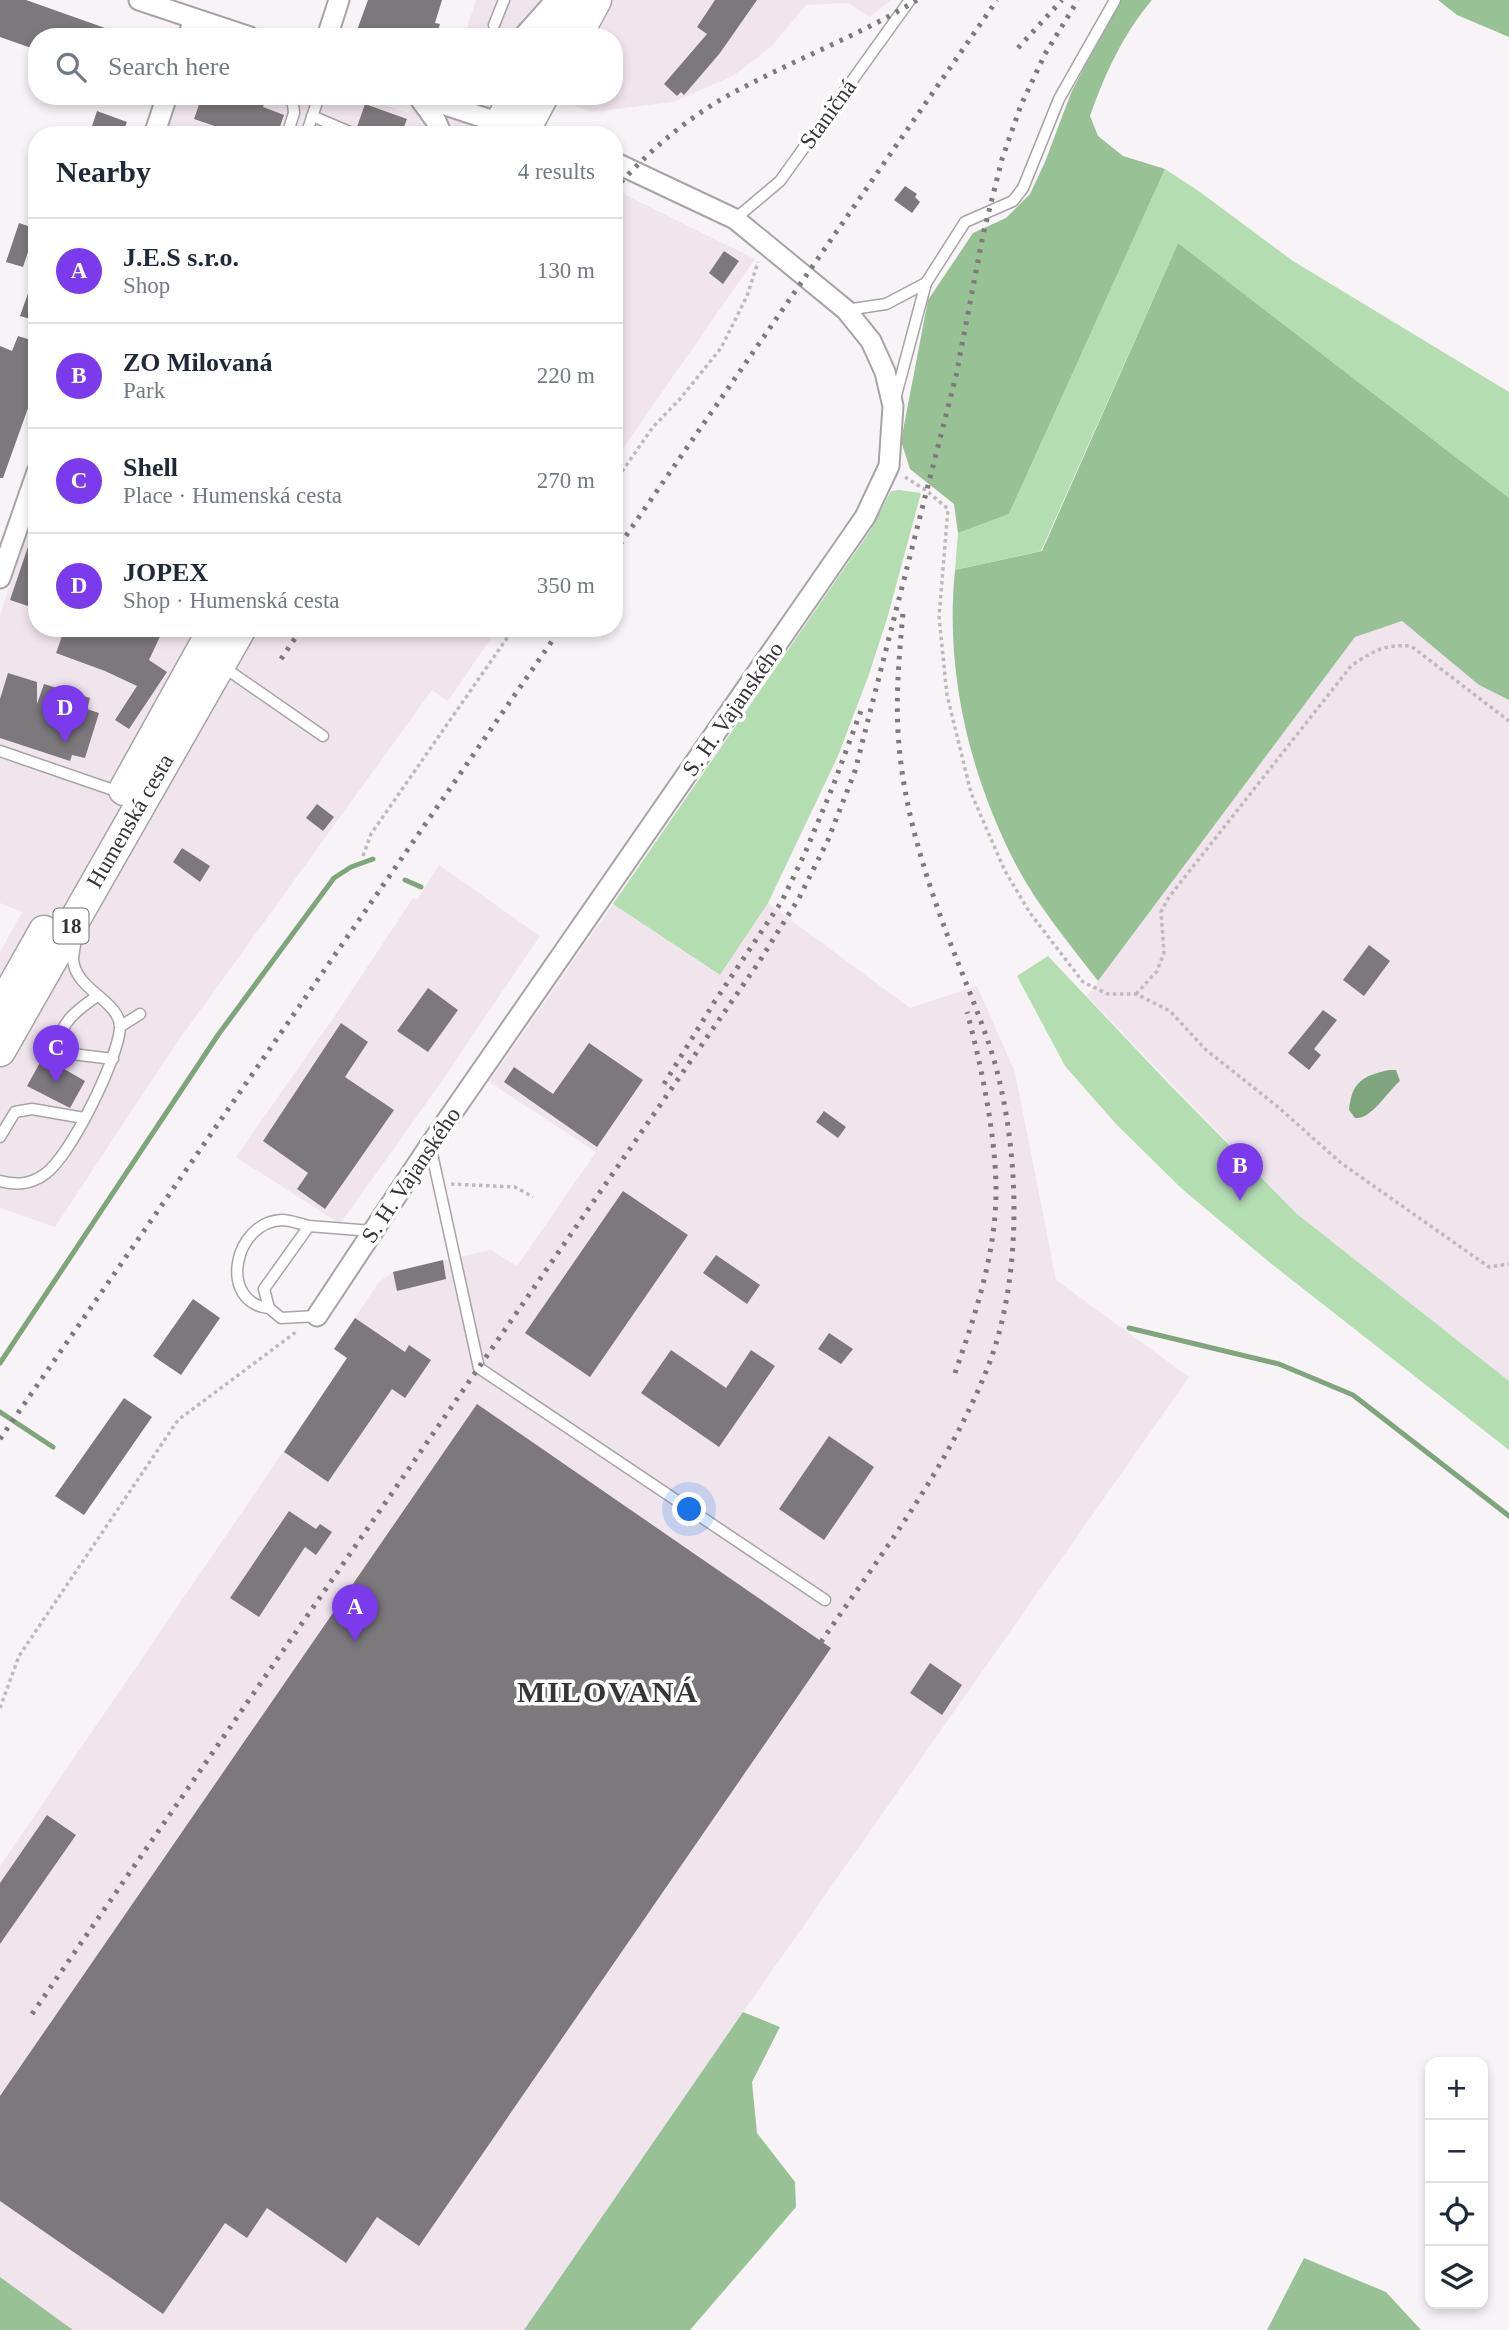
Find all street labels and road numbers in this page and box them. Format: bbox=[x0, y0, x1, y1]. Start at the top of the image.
street label: Staničná bbox=[795, 75, 861, 153]
street label: S. H. Vajanského bbox=[677, 637, 789, 781]
street label: Humenská cesta bbox=[82, 750, 178, 892]
road number: 18 bbox=[54, 908, 88, 944]
street label: S. H. Vajanského bbox=[356, 1103, 466, 1247]

